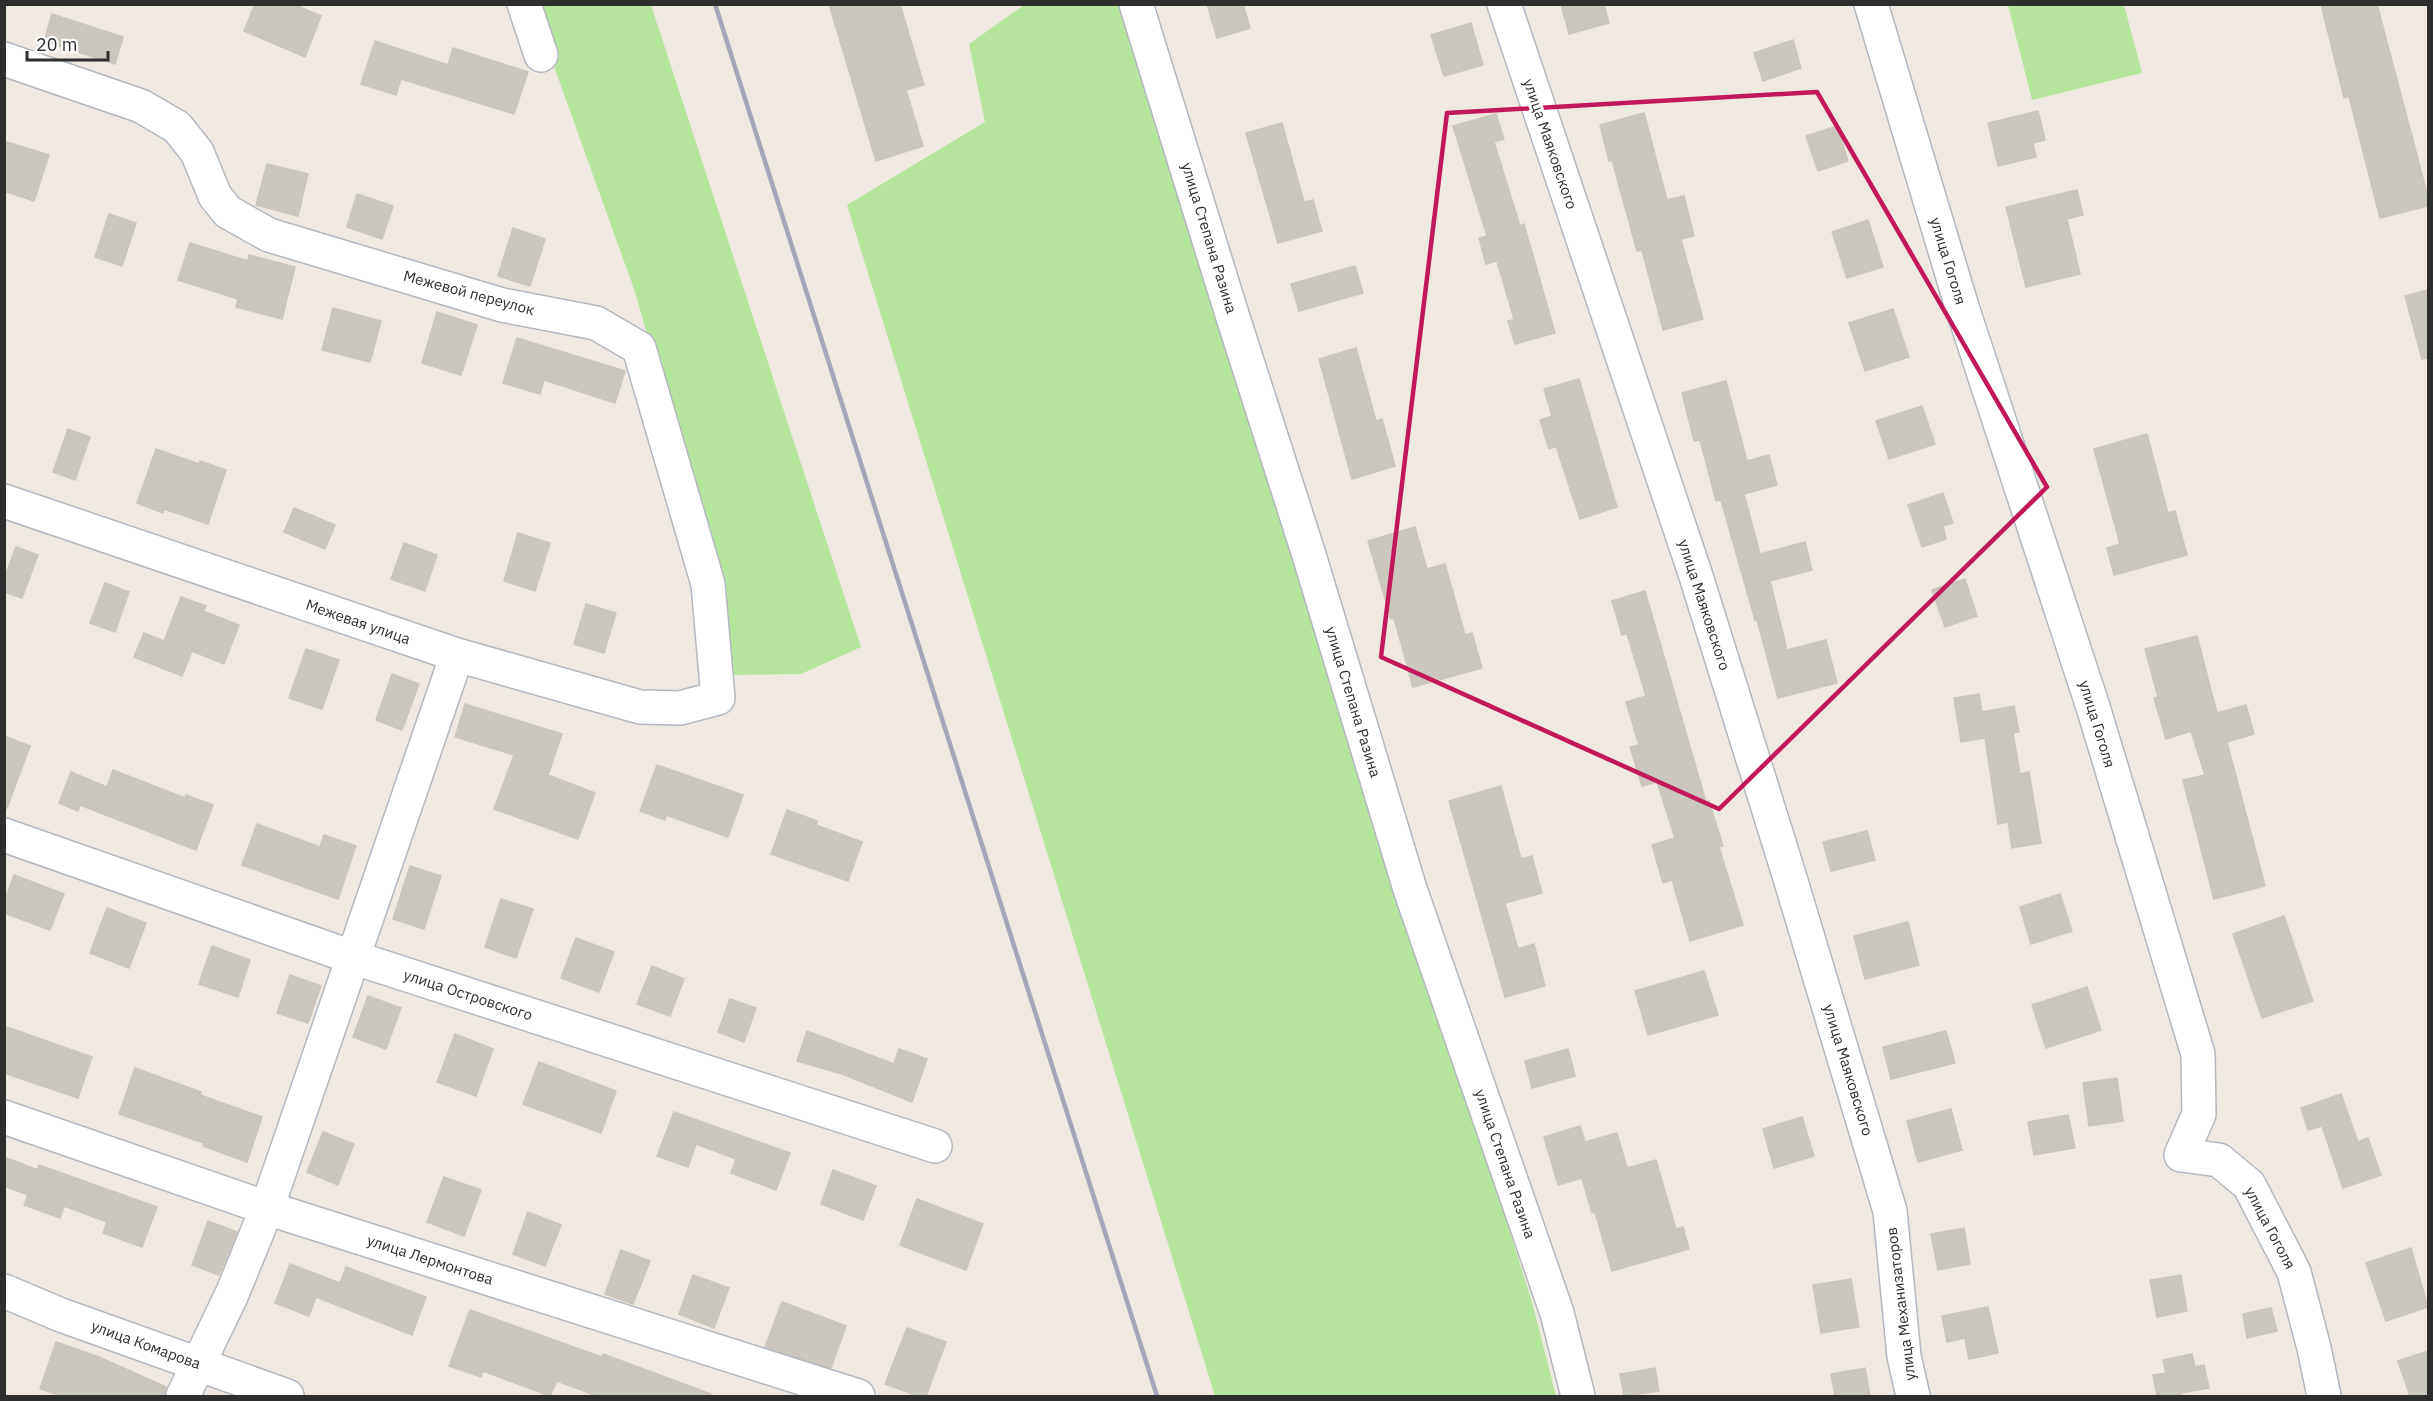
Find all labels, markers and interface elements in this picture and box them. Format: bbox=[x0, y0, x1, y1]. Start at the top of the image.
scale bar bbox=[27, 24, 108, 62]
text: 20 m bbox=[36, 33, 78, 56]
street label: улица Маяковского bbox=[1519, 76, 1582, 212]
street label: улица Степана Разина bbox=[1177, 160, 1241, 316]
street label: улица Гоголя bbox=[1926, 215, 1971, 307]
street label: Межевой переулок bbox=[402, 266, 537, 319]
street label: улица Маяковского bbox=[1674, 537, 1735, 673]
street label: Межевая улица bbox=[303, 595, 413, 648]
street label: улица Степана Разина bbox=[1321, 624, 1385, 780]
street label: улица Гоголя bbox=[2075, 678, 2120, 770]
street label: улица Островского bbox=[401, 965, 535, 1024]
street label: улица Маяковского bbox=[1819, 1002, 1878, 1138]
street label: улица Степана Разина bbox=[1471, 1087, 1540, 1241]
street label: улица Гоголя bbox=[2241, 1183, 2300, 1272]
street label: улица Механизаторов bbox=[1882, 1226, 1919, 1382]
street label: улица Лермонтова bbox=[365, 1230, 496, 1289]
street label: улица Комарова bbox=[89, 1316, 203, 1373]

